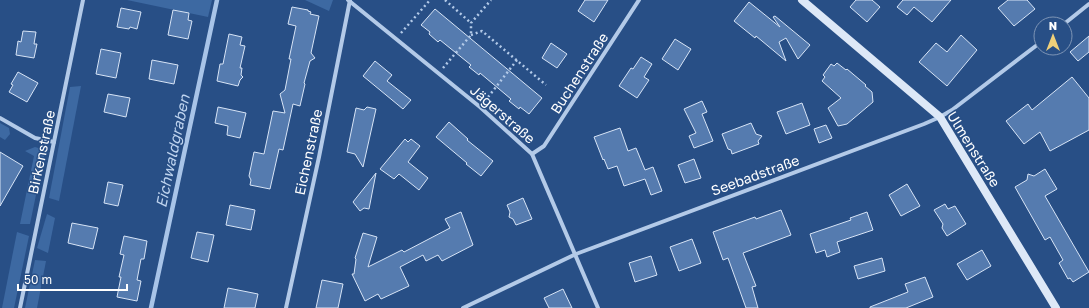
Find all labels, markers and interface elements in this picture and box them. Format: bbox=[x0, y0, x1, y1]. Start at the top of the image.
north arrow bbox=[1033, 16, 1073, 56]
text: N bbox=[1049, 19, 1057, 32]
street label: Buchenstraße bbox=[546, 29, 612, 117]
street label: Jägerstraße bbox=[467, 81, 539, 147]
water label: Eichwaldgraben bbox=[151, 92, 194, 209]
street label: Eichenstraße bbox=[291, 107, 325, 197]
street label: Birkenstraße bbox=[24, 108, 58, 196]
street label: Ulmenstraße bbox=[944, 108, 1004, 190]
street label: Seebadstraße bbox=[708, 151, 802, 199]
scale bar bbox=[18, 266, 127, 292]
text: 50 m bbox=[24, 272, 52, 287]

